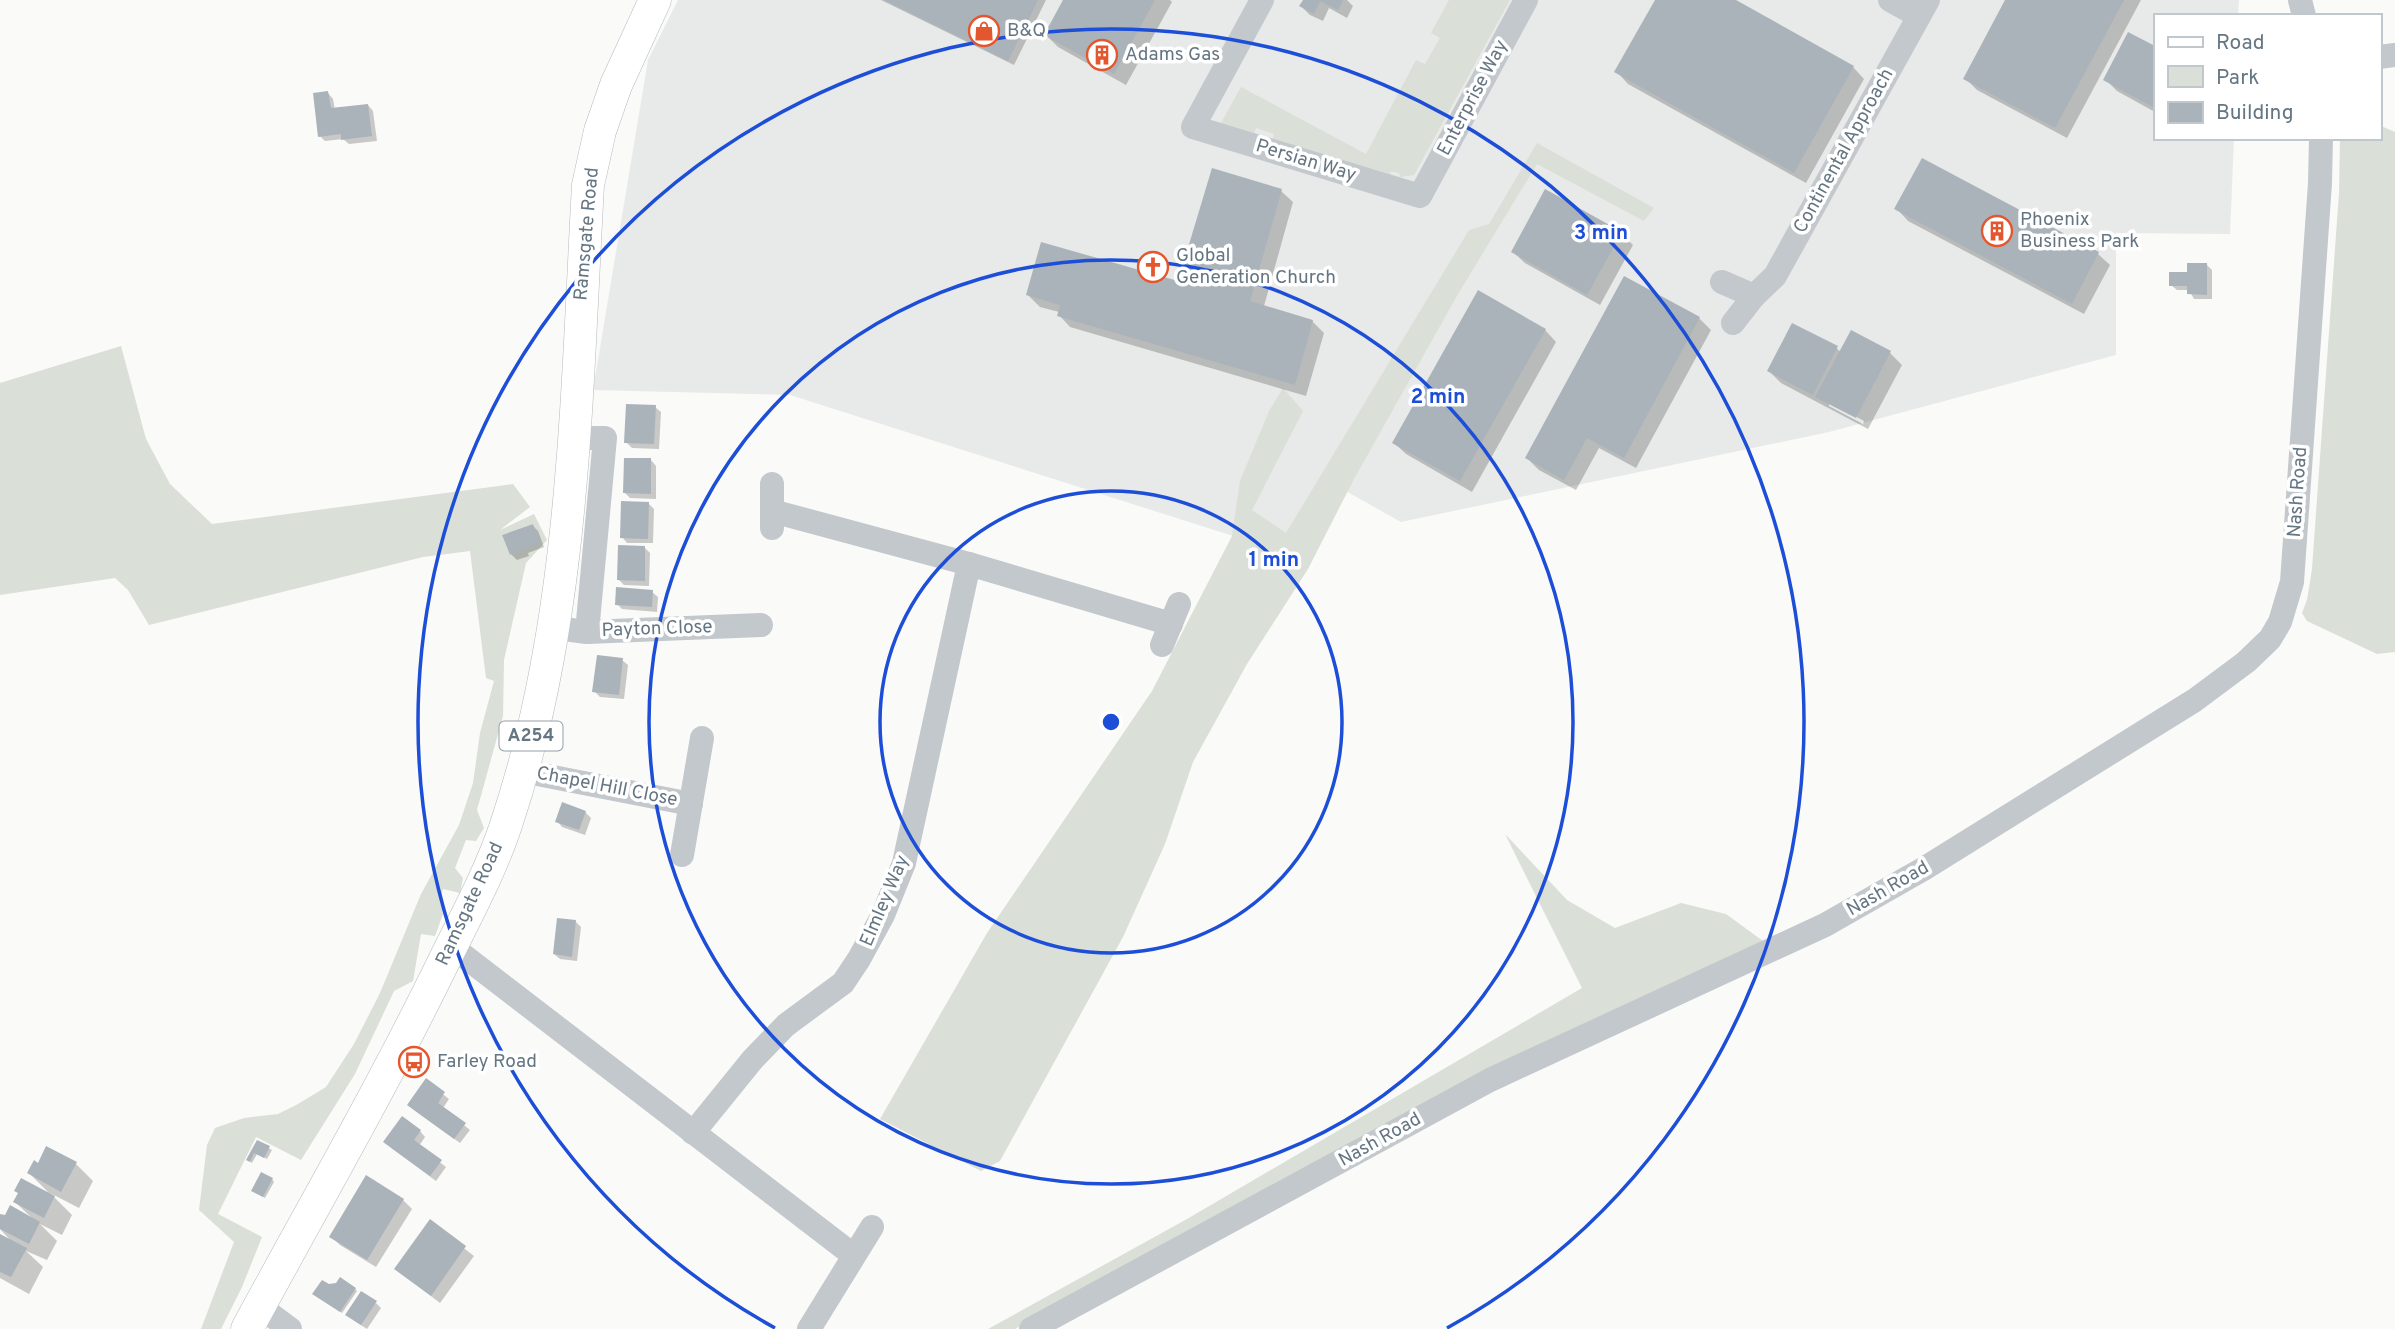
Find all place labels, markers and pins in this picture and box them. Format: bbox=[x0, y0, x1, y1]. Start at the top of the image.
shop icon: B&Q bbox=[967, 14, 1001, 48]
place label: B&Q bbox=[1007, 19, 1046, 43]
building icon: Adams Gas bbox=[1085, 38, 1119, 72]
place label: Adams Gas bbox=[1125, 43, 1220, 67]
place label: Phoenix Business Park bbox=[2020, 208, 2139, 254]
building icon: Phoenix Business Park bbox=[1980, 214, 2014, 248]
place label: Global Generation Church bbox=[1176, 244, 1336, 290]
church icon: Global Generation Church bbox=[1136, 250, 1170, 284]
centre of rings bbox=[1099, 710, 1123, 734]
bus stop icon: Farley Road bbox=[397, 1045, 431, 1079]
place label: Farley Road bbox=[437, 1050, 537, 1074]

